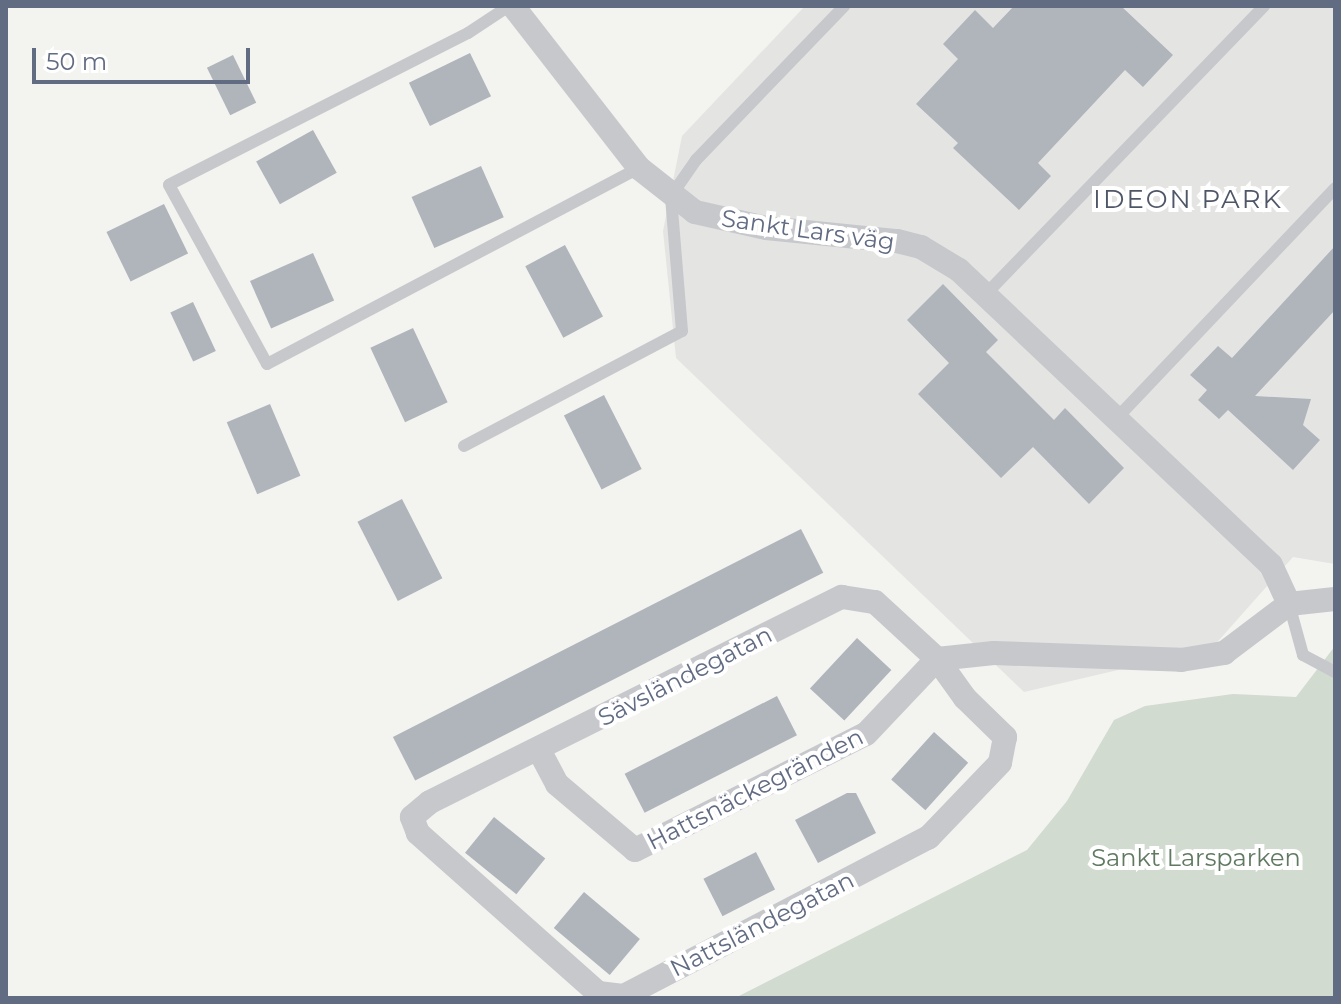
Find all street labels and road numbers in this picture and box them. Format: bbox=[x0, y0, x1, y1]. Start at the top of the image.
street label: Sankt Lars väg bbox=[720, 204, 896, 256]
street label: Sävsländegatan bbox=[593, 620, 777, 732]
street label: Hattsnäckegränden bbox=[642, 722, 868, 856]
street label: Nattsländegatan bbox=[665, 865, 859, 983]

